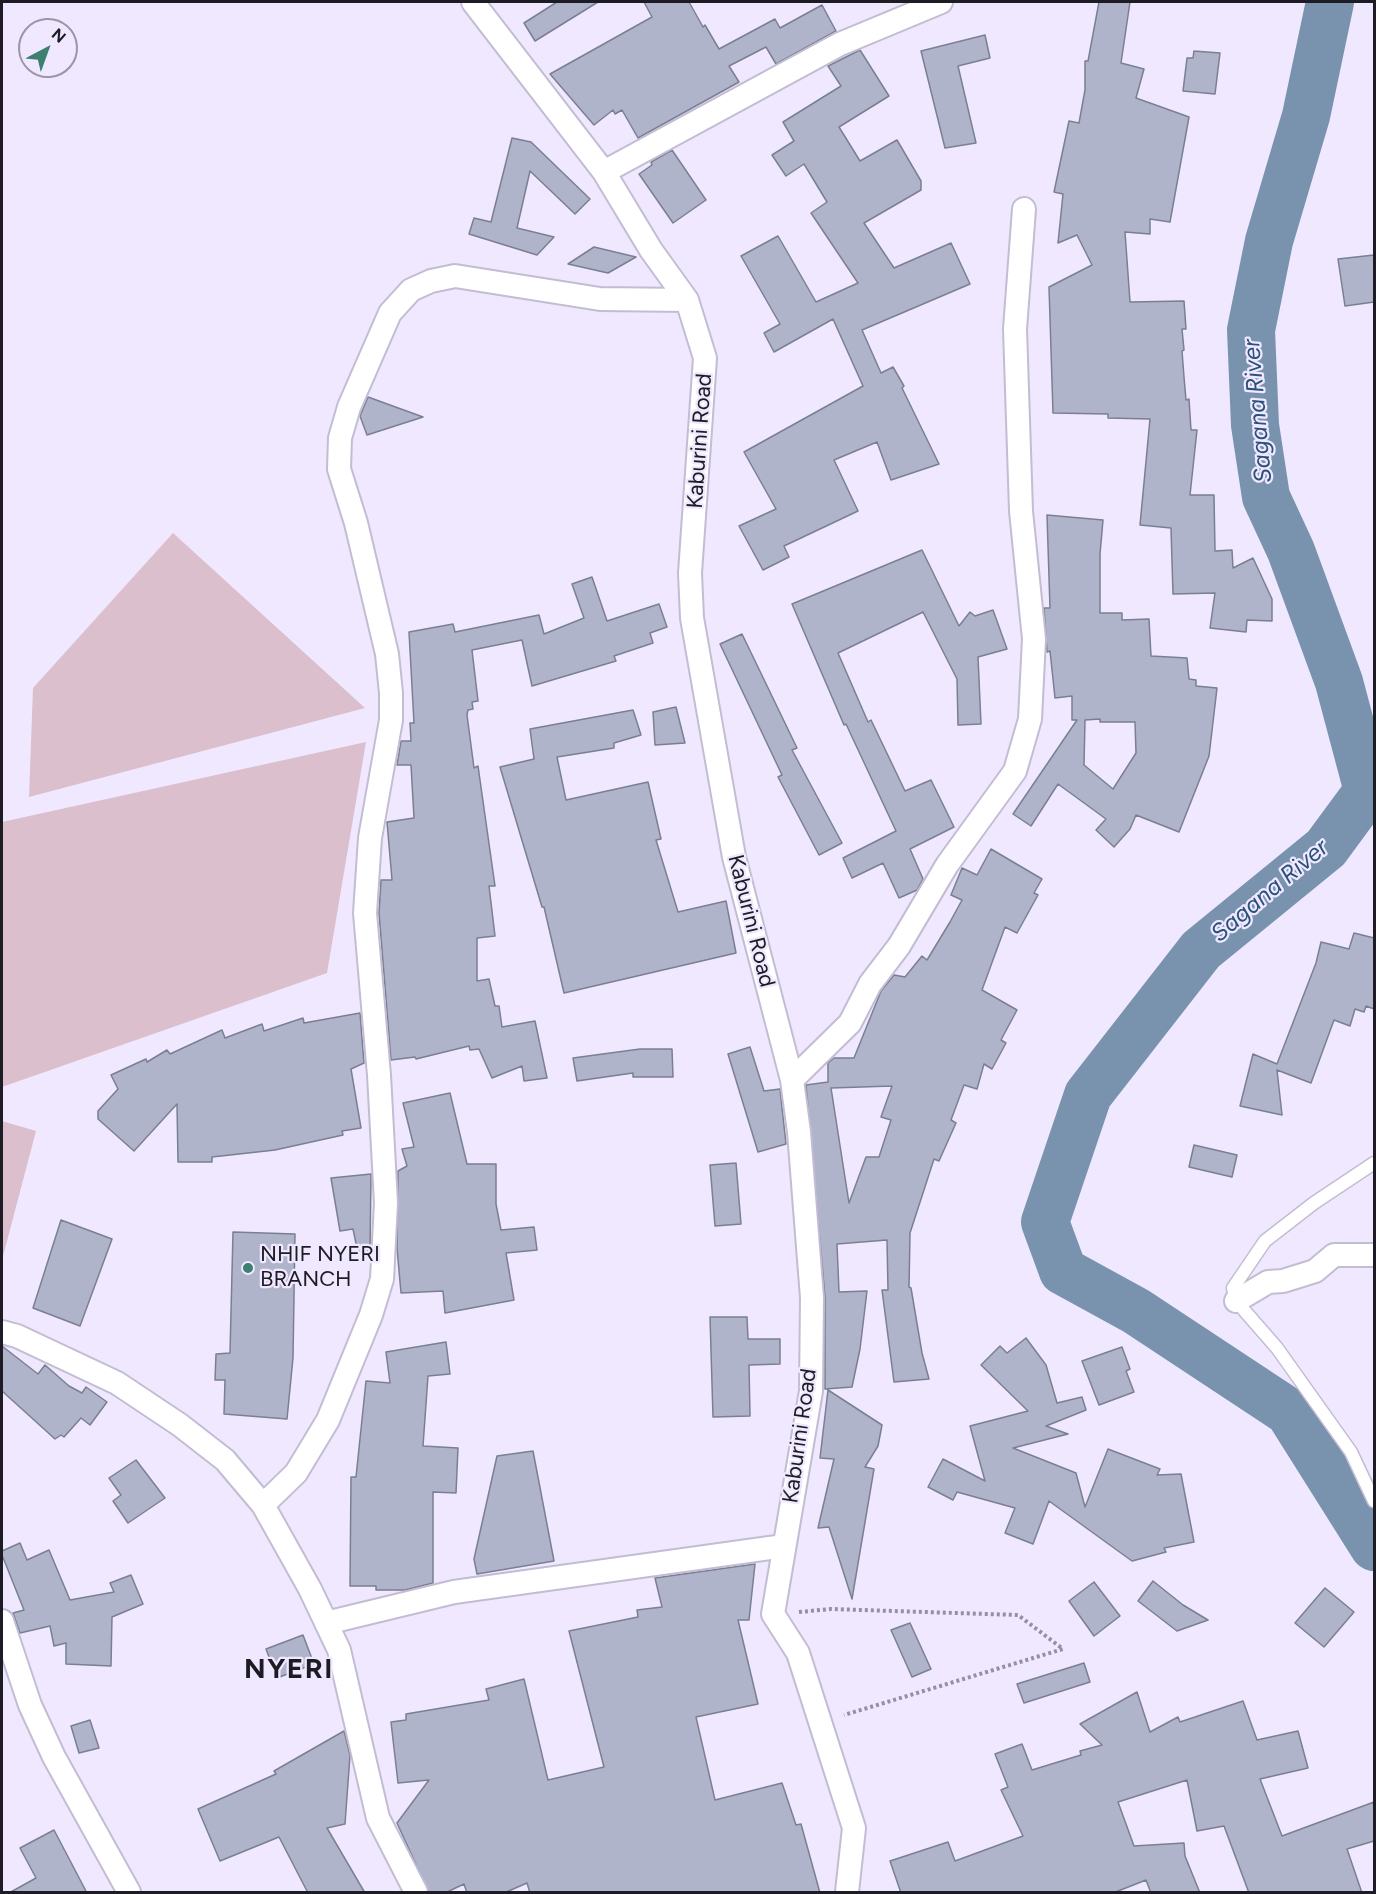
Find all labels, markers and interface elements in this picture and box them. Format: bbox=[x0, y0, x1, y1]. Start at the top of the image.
north arrow bbox=[18, 18, 78, 78]
text: N bbox=[48, 24, 70, 47]
water label: Sagana River bbox=[1237, 338, 1279, 484]
street label: Kaburini Road bbox=[682, 372, 718, 510]
water label: Sagana River bbox=[1205, 834, 1335, 948]
street label: Kaburini Road bbox=[722, 852, 780, 990]
place label: NHIF NYERI BRANCH bbox=[260, 1242, 380, 1294]
marker: NHIF NYERI BRANCH bbox=[241, 1261, 255, 1275]
street label: Kaburini Road bbox=[777, 1367, 823, 1505]
district label: NYERI bbox=[244, 1653, 334, 1687]

